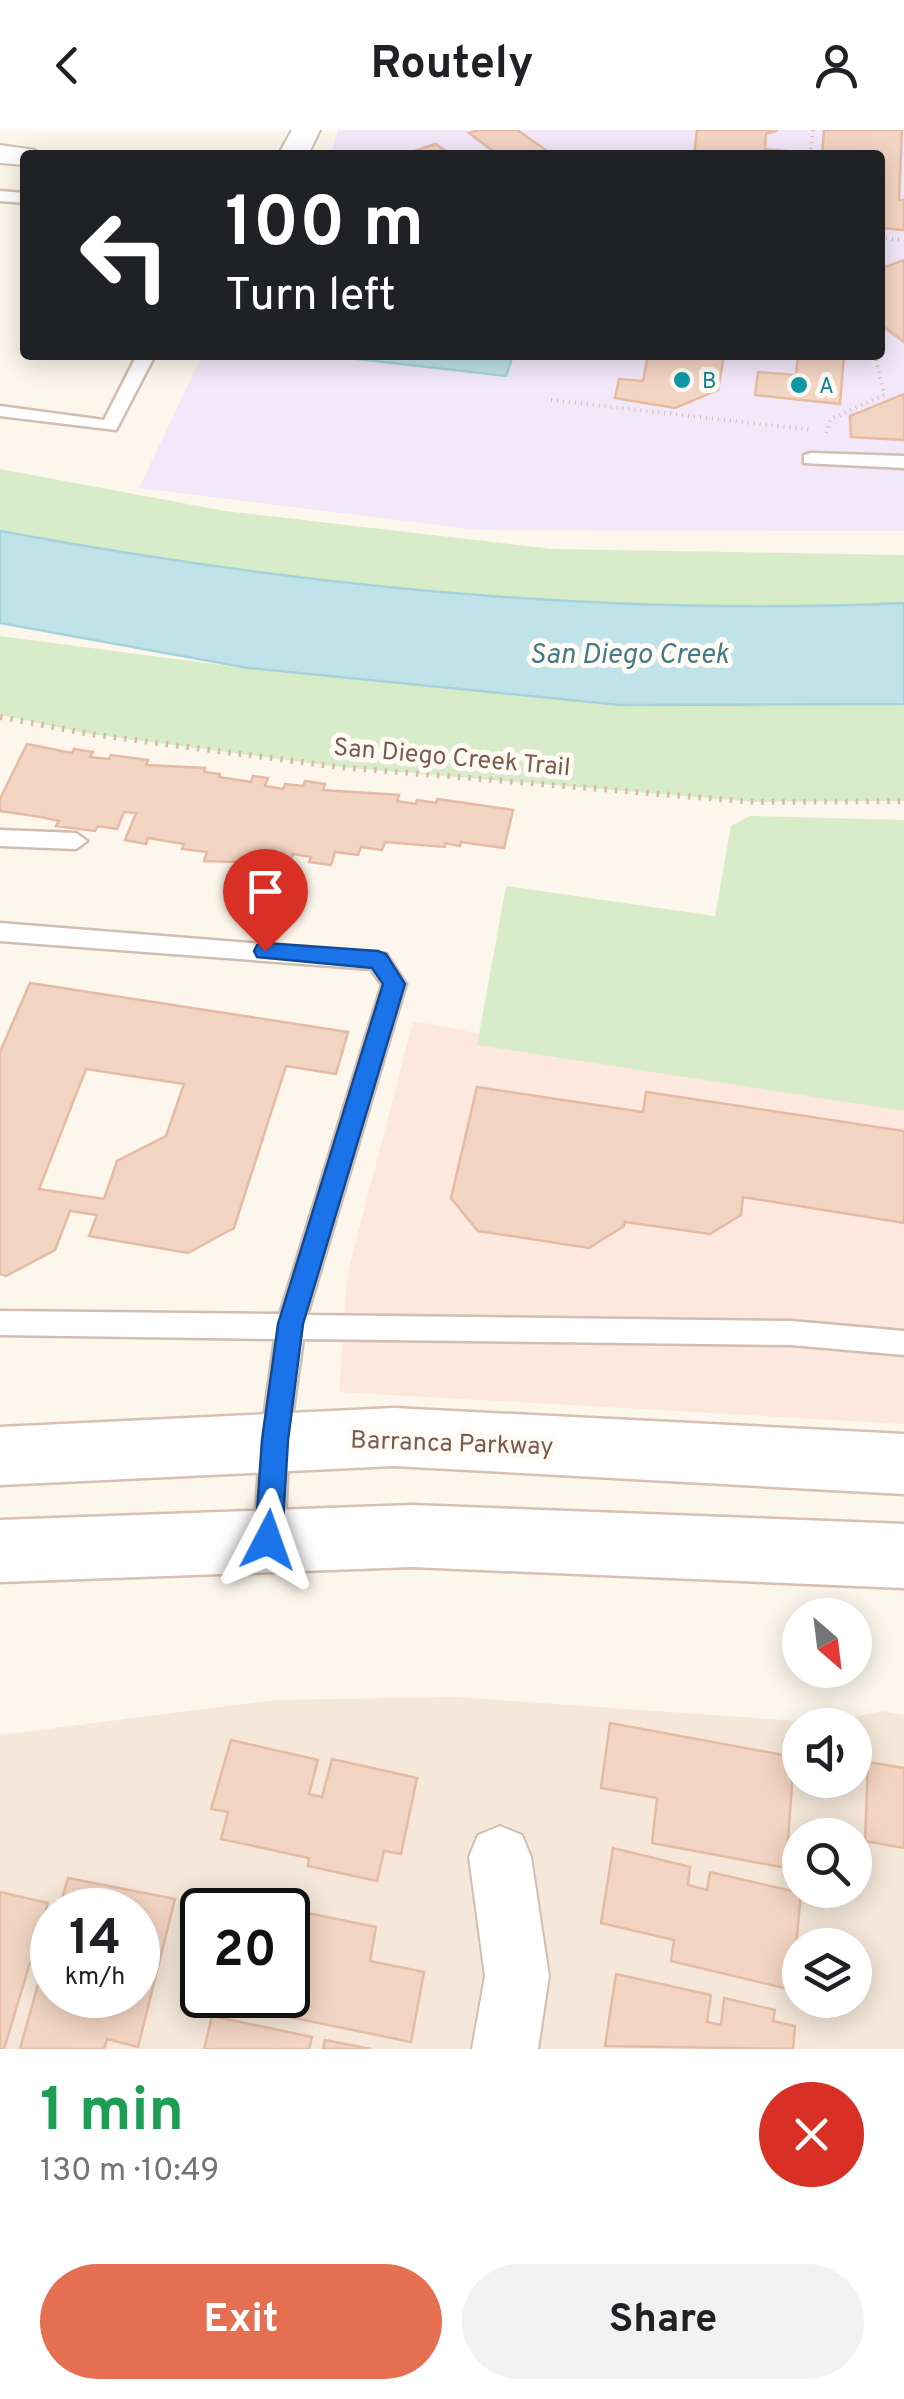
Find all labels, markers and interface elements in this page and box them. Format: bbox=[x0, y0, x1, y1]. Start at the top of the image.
text: Routely bbox=[371, 37, 533, 94]
icon: back bbox=[40, 38, 95, 93]
icon: person bbox=[809, 38, 864, 93]
text: 100 m bbox=[225, 182, 424, 271]
icon: left bbox=[60, 190, 190, 320]
text: Turn left bbox=[225, 269, 396, 326]
marker: B bbox=[671, 369, 693, 391]
place label: B bbox=[702, 369, 716, 396]
marker: A bbox=[788, 374, 810, 396]
place label: A bbox=[819, 374, 834, 401]
water label: San Diego Creek bbox=[529, 638, 730, 674]
street label: San Diego Creek Trail bbox=[332, 733, 572, 785]
pin bbox=[223, 849, 308, 952]
icon: arrive bbox=[238, 864, 293, 919]
street label: Barranca Parkway bbox=[350, 1425, 554, 1465]
position arrow bbox=[216, 1488, 320, 1592]
north arrow bbox=[782, 1598, 872, 1688]
map controls bbox=[782, 1598, 872, 2018]
button: sound bbox=[782, 1708, 872, 1798]
button: search bbox=[782, 1818, 872, 1908]
speed limit sign: 20 bbox=[180, 1888, 310, 2018]
text: 14 bbox=[69, 1909, 121, 1972]
button: layers bbox=[782, 1928, 872, 2018]
text: km/h bbox=[65, 1962, 125, 1994]
text: 1 min bbox=[40, 2076, 184, 2152]
button: close bbox=[759, 2082, 864, 2187]
text: 130 m · 10:49 bbox=[40, 2152, 219, 2192]
button: Exit bbox=[40, 2264, 442, 2379]
button: Share bbox=[462, 2264, 864, 2379]

